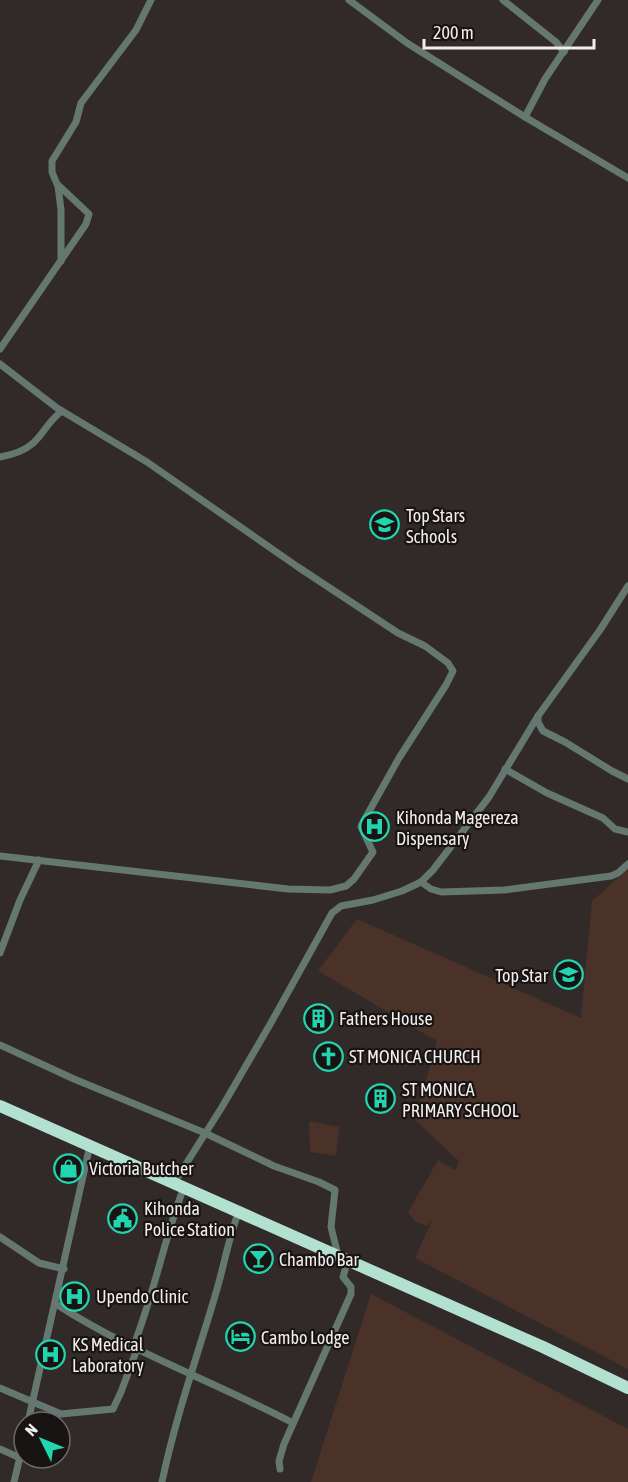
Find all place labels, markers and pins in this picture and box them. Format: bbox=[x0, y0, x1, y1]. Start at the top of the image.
place label: Top Stars Schools bbox=[406, 505, 465, 547]
school or university icon: Top Stars Schools bbox=[369, 509, 401, 541]
place label: Kihonda Magereza Dispensary bbox=[396, 807, 519, 849]
hospital icon: Kihonda Magereza Dispensary bbox=[359, 811, 391, 843]
school or university icon: Top Star bbox=[553, 959, 585, 991]
place label: Top Star bbox=[495, 965, 549, 986]
building icon: Fathers House bbox=[302, 1002, 334, 1034]
place label: Fathers House bbox=[339, 1008, 433, 1029]
church icon: ST MONICA CHURCH bbox=[312, 1040, 344, 1072]
place label: ST MONICA CHURCH bbox=[349, 1046, 481, 1067]
place label: ST MONICA PRIMARY SCHOOL bbox=[402, 1079, 519, 1121]
building icon: ST MONICA PRIMARY SCHOOL bbox=[365, 1083, 397, 1115]
shop icon: Victoria Butcher bbox=[52, 1152, 84, 1184]
place label: Victoria Butcher bbox=[89, 1158, 194, 1179]
place label: Kihonda Police Station bbox=[144, 1198, 235, 1240]
public building icon: Kihonda Police Station bbox=[107, 1202, 139, 1234]
bar icon: Chambo Bar bbox=[242, 1243, 274, 1275]
place label: Chambo Bar bbox=[279, 1249, 360, 1270]
hospital icon: Upendo Clinic bbox=[59, 1280, 91, 1312]
place label: Upendo Clinic bbox=[96, 1286, 188, 1307]
hotel icon: Cambo Lodge bbox=[224, 1321, 256, 1353]
place label: Cambo Lodge bbox=[261, 1327, 349, 1348]
place label: KS Medical Laboratory bbox=[72, 1334, 144, 1376]
hospital icon: KS Medical Laboratory bbox=[35, 1338, 67, 1370]

